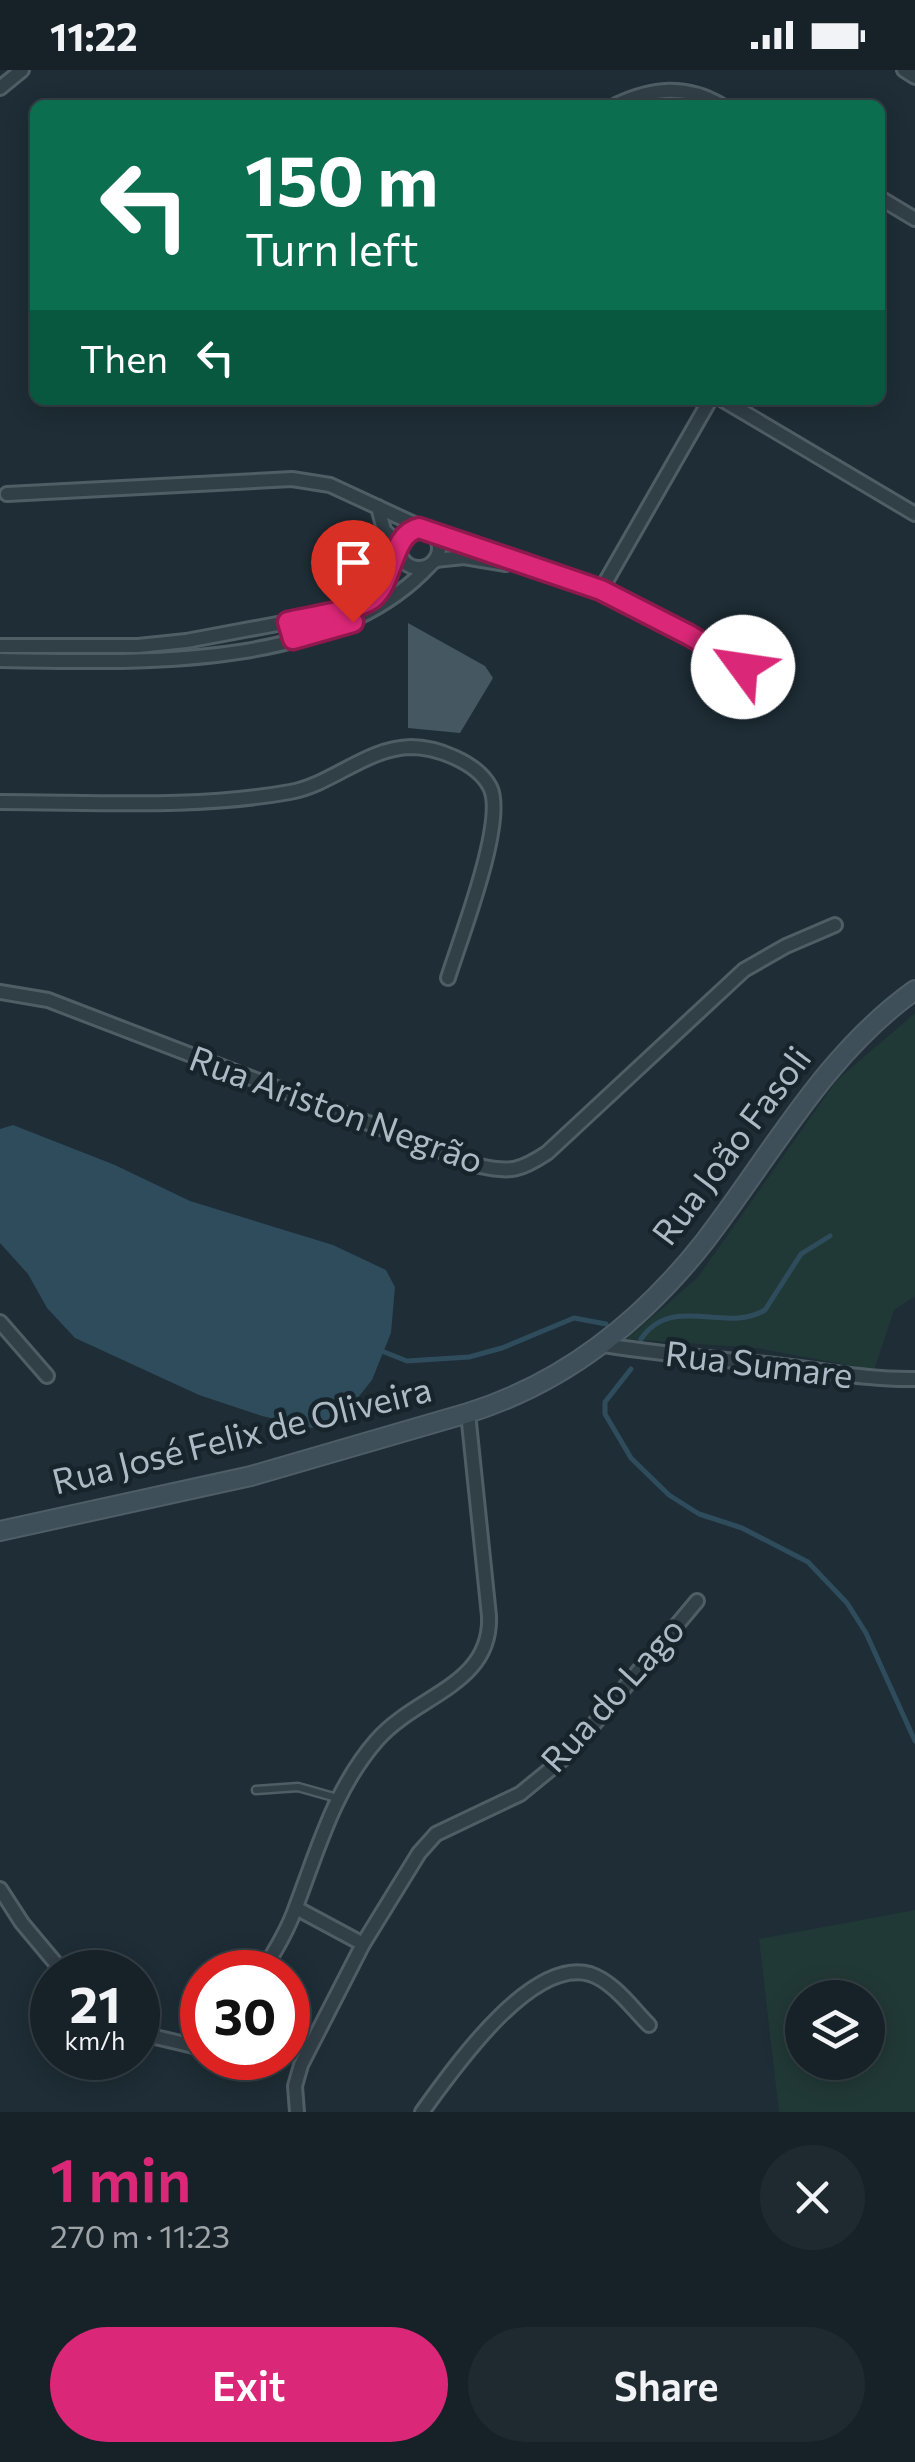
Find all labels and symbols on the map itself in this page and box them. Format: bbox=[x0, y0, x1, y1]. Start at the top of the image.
pin bbox=[311, 520, 396, 623]
position arrow bbox=[691, 615, 795, 719]
street label: Rua Ariston Negrão bbox=[184, 1035, 489, 1181]
street label: Rua João Fasoli bbox=[641, 1037, 819, 1252]
street label: Rua Sumare bbox=[663, 1330, 856, 1395]
street label: Rua José Felix de Oliveira bbox=[47, 1366, 435, 1502]
street label: Rua do Lago bbox=[530, 1607, 692, 1780]
speed limit sign: 30 bbox=[180, 1950, 310, 2080]

